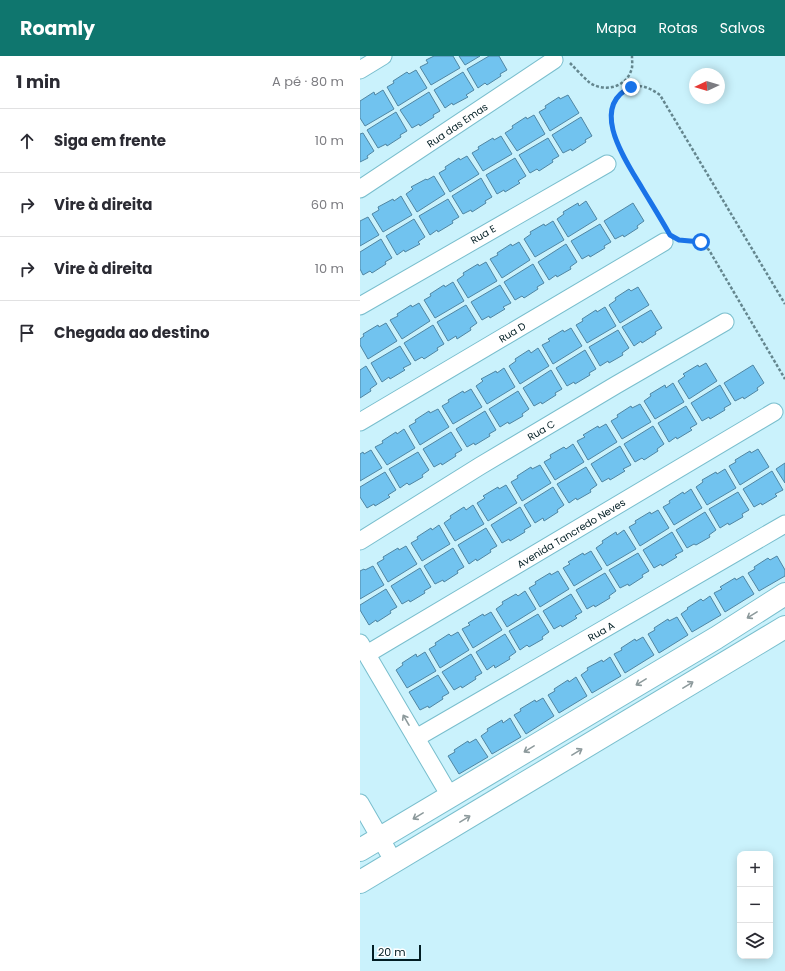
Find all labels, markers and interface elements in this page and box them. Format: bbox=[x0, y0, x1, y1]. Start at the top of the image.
text: Roamly bbox=[20, 15, 95, 42]
text: Mapa bbox=[596, 18, 636, 38]
text: Rotas bbox=[658, 18, 698, 38]
text: Salvos bbox=[720, 18, 765, 38]
north arrow bbox=[689, 68, 725, 104]
text: 1 min bbox=[16, 70, 60, 94]
text: A pé · 80 m bbox=[272, 72, 344, 91]
route end bbox=[622, 78, 640, 96]
street label: Rua das Emas bbox=[424, 99, 491, 151]
icon: ahead bbox=[16, 130, 38, 152]
text: Siga em frente bbox=[54, 130, 166, 151]
text: 10 m bbox=[315, 131, 344, 150]
icon: right bbox=[16, 194, 38, 216]
text: Vire à direita bbox=[54, 194, 153, 215]
text: 60 m bbox=[311, 195, 344, 214]
street label: Rua E bbox=[468, 221, 499, 248]
route start bbox=[692, 233, 710, 251]
icon: right bbox=[16, 258, 38, 280]
text: Vire à direita bbox=[54, 258, 153, 279]
text: 10 m bbox=[315, 259, 344, 278]
street label: Rua D bbox=[496, 319, 529, 346]
icon: arrive bbox=[16, 322, 38, 344]
text: Chegada ao destino bbox=[54, 322, 210, 343]
street label: Rua C bbox=[525, 416, 558, 444]
street label: Avenida Tancredo Neves bbox=[514, 495, 628, 572]
one-way arrow bbox=[747, 611, 758, 619]
street label: Rua A bbox=[585, 618, 618, 645]
one-way arrow bbox=[635, 679, 647, 687]
one-way arrow bbox=[682, 680, 694, 688]
one-way arrow bbox=[401, 714, 409, 726]
one-way arrow bbox=[524, 745, 535, 753]
one-way arrow bbox=[571, 747, 583, 755]
one-way arrow bbox=[412, 812, 424, 820]
one-way arrow bbox=[459, 814, 471, 822]
map controls bbox=[737, 851, 773, 959]
button: + bbox=[737, 851, 773, 887]
button: − bbox=[737, 887, 773, 923]
button: layers bbox=[737, 923, 773, 959]
scale bar bbox=[372, 943, 421, 962]
text: 20 m bbox=[378, 944, 406, 960]

